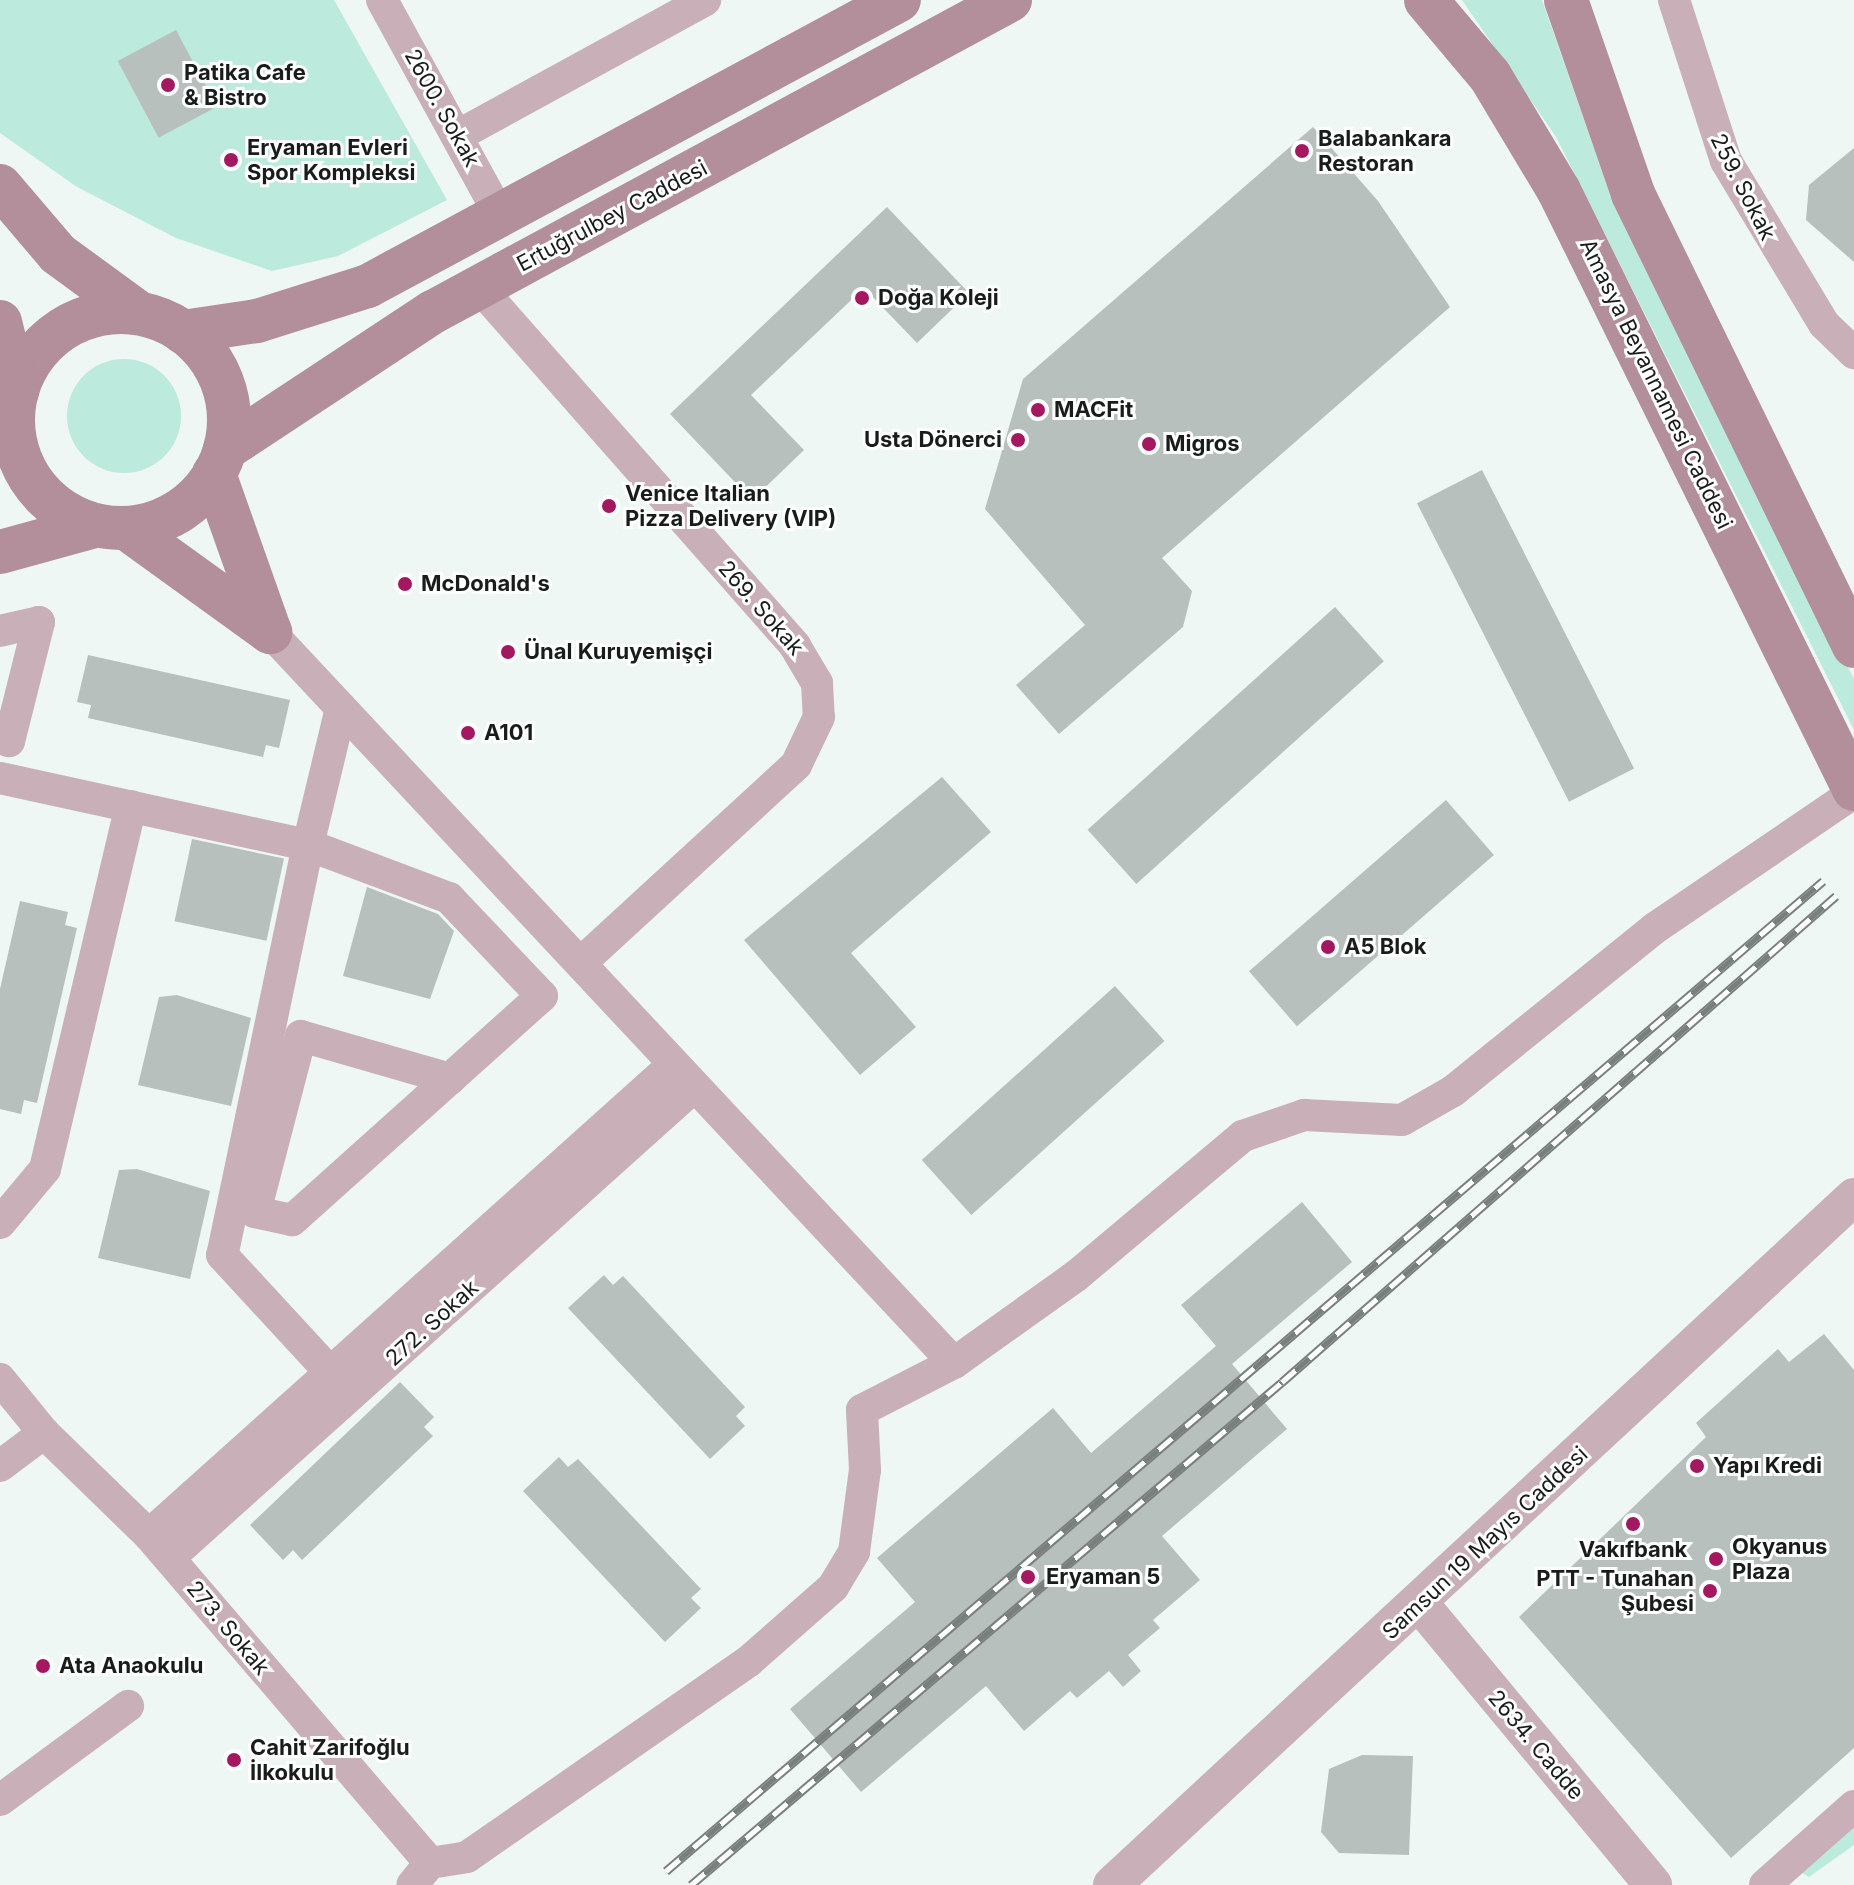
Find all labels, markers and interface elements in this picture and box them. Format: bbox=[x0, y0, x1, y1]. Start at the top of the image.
street label: 2600. Sokak bbox=[399, 44, 485, 172]
place label: Patika Cafe & Bistro bbox=[184, 59, 306, 110]
marker: Patika Cafe & Bistro bbox=[159, 76, 177, 94]
place label: Balabankara Restoran bbox=[1318, 125, 1452, 176]
street label: 259. Sokak bbox=[1705, 129, 1781, 245]
place label: Eryaman Evleri Spor Kompleksi bbox=[247, 134, 415, 186]
marker: Balabankara Restoran bbox=[1293, 142, 1311, 160]
marker: Eryaman Evleri Spor Kompleksi bbox=[222, 151, 240, 169]
street label: Ertuğrulbey Caddesi bbox=[512, 155, 712, 277]
street label: Amasya Beyannamesi Caddesi bbox=[1574, 235, 1738, 533]
place label: Doğa Koleji bbox=[878, 285, 999, 311]
marker: Doğa Koleji bbox=[853, 289, 871, 307]
place label: MACFit bbox=[1054, 397, 1133, 423]
marker: MACFit bbox=[1029, 401, 1047, 419]
place label: Usta Dönerci bbox=[864, 427, 1002, 453]
marker: Usta Dönerci bbox=[1009, 431, 1027, 449]
place label: Migros bbox=[1165, 431, 1240, 457]
marker: Migros bbox=[1140, 435, 1158, 453]
place label: Venice Italian Pizza Delivery (VIP) bbox=[625, 480, 836, 532]
marker: Venice Italian Pizza Delivery (VIP) bbox=[600, 497, 618, 515]
street label: 269. Sokak bbox=[713, 555, 809, 661]
place label: McDonald's bbox=[421, 571, 550, 597]
marker: McDonald's bbox=[396, 575, 414, 593]
place label: Ünal Kuruyemişçi bbox=[524, 639, 712, 665]
marker: Ünal Kuruyemişçi bbox=[499, 643, 517, 661]
place label: A101 bbox=[484, 720, 533, 746]
marker: A101 bbox=[459, 724, 477, 742]
place label: A5 Blok bbox=[1344, 934, 1426, 960]
marker: A5 Blok bbox=[1319, 938, 1337, 956]
street label: 272. Sokak bbox=[380, 1275, 484, 1371]
street label: Samsun 19 Mayıs Caddesi bbox=[1377, 1441, 1593, 1645]
place label: Yapı Kredi bbox=[1713, 1453, 1822, 1479]
marker: Yapı Kredi bbox=[1688, 1457, 1706, 1475]
marker: Vakıfbank bbox=[1624, 1515, 1642, 1533]
place label: Okyanus Plaza bbox=[1732, 1533, 1827, 1584]
place label: Vakıfbank bbox=[1579, 1537, 1687, 1563]
marker: Okyanus Plaza bbox=[1707, 1550, 1725, 1568]
place label: Eryaman 5 bbox=[1046, 1564, 1160, 1590]
place label: PTT - Tunahan Şubesi bbox=[1536, 1565, 1694, 1616]
marker: Eryaman 5 bbox=[1017, 1566, 1039, 1588]
street label: 273. Sokak bbox=[181, 1575, 275, 1681]
marker: PTT - Tunahan Şubesi bbox=[1701, 1582, 1719, 1600]
place label: Ata Anaokulu bbox=[59, 1653, 203, 1679]
marker: Ata Anaokulu bbox=[34, 1657, 52, 1675]
street label: 2634. Cadde bbox=[1483, 1685, 1589, 1805]
place label: Cahit Zarifoğlu İlkokulu bbox=[250, 1734, 410, 1786]
marker: Cahit Zarifoğlu İlkokulu bbox=[225, 1751, 243, 1769]

